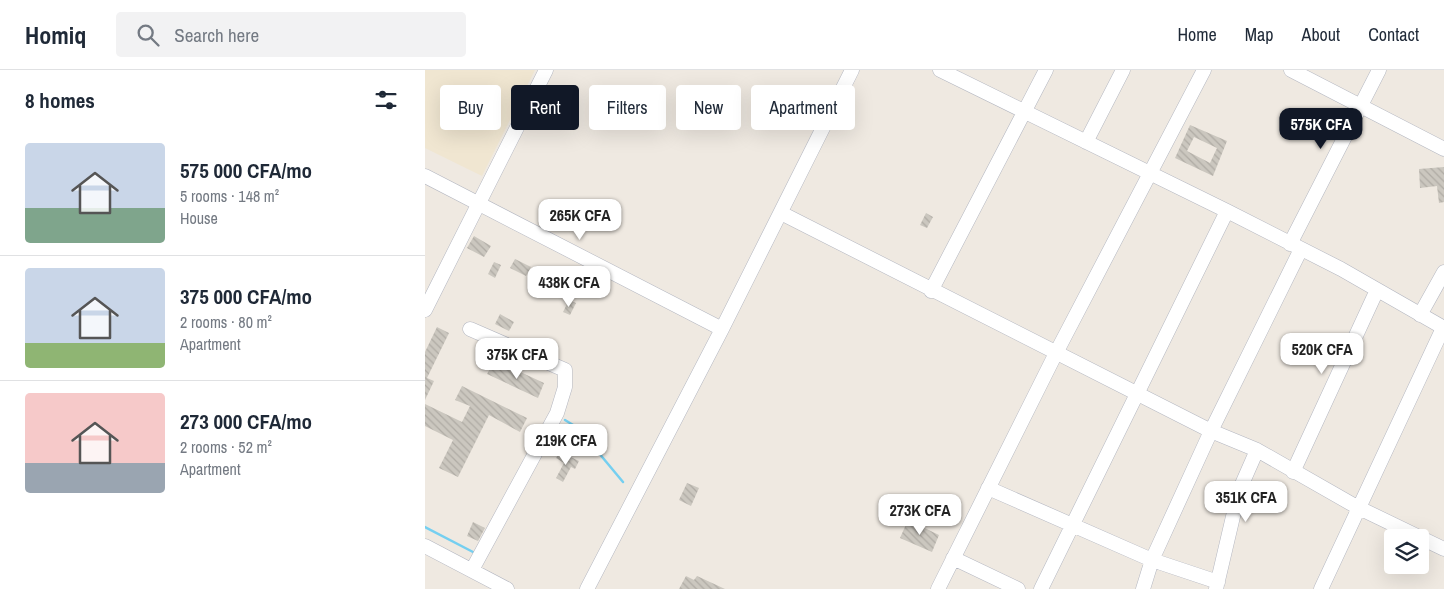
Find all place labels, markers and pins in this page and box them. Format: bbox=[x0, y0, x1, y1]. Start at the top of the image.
pin: 575K CFA bbox=[1269, 108, 1373, 150]
pin: 265K CFA bbox=[528, 198, 632, 241]
pin: 438K CFA bbox=[517, 266, 621, 308]
pin: 520K CFA bbox=[1270, 332, 1374, 375]
pin: 375K CFA bbox=[465, 338, 569, 380]
pin: 219K CFA bbox=[514, 424, 618, 466]
pin: 351K CFA bbox=[1194, 480, 1298, 523]
pin: 273K CFA bbox=[868, 494, 972, 536]

